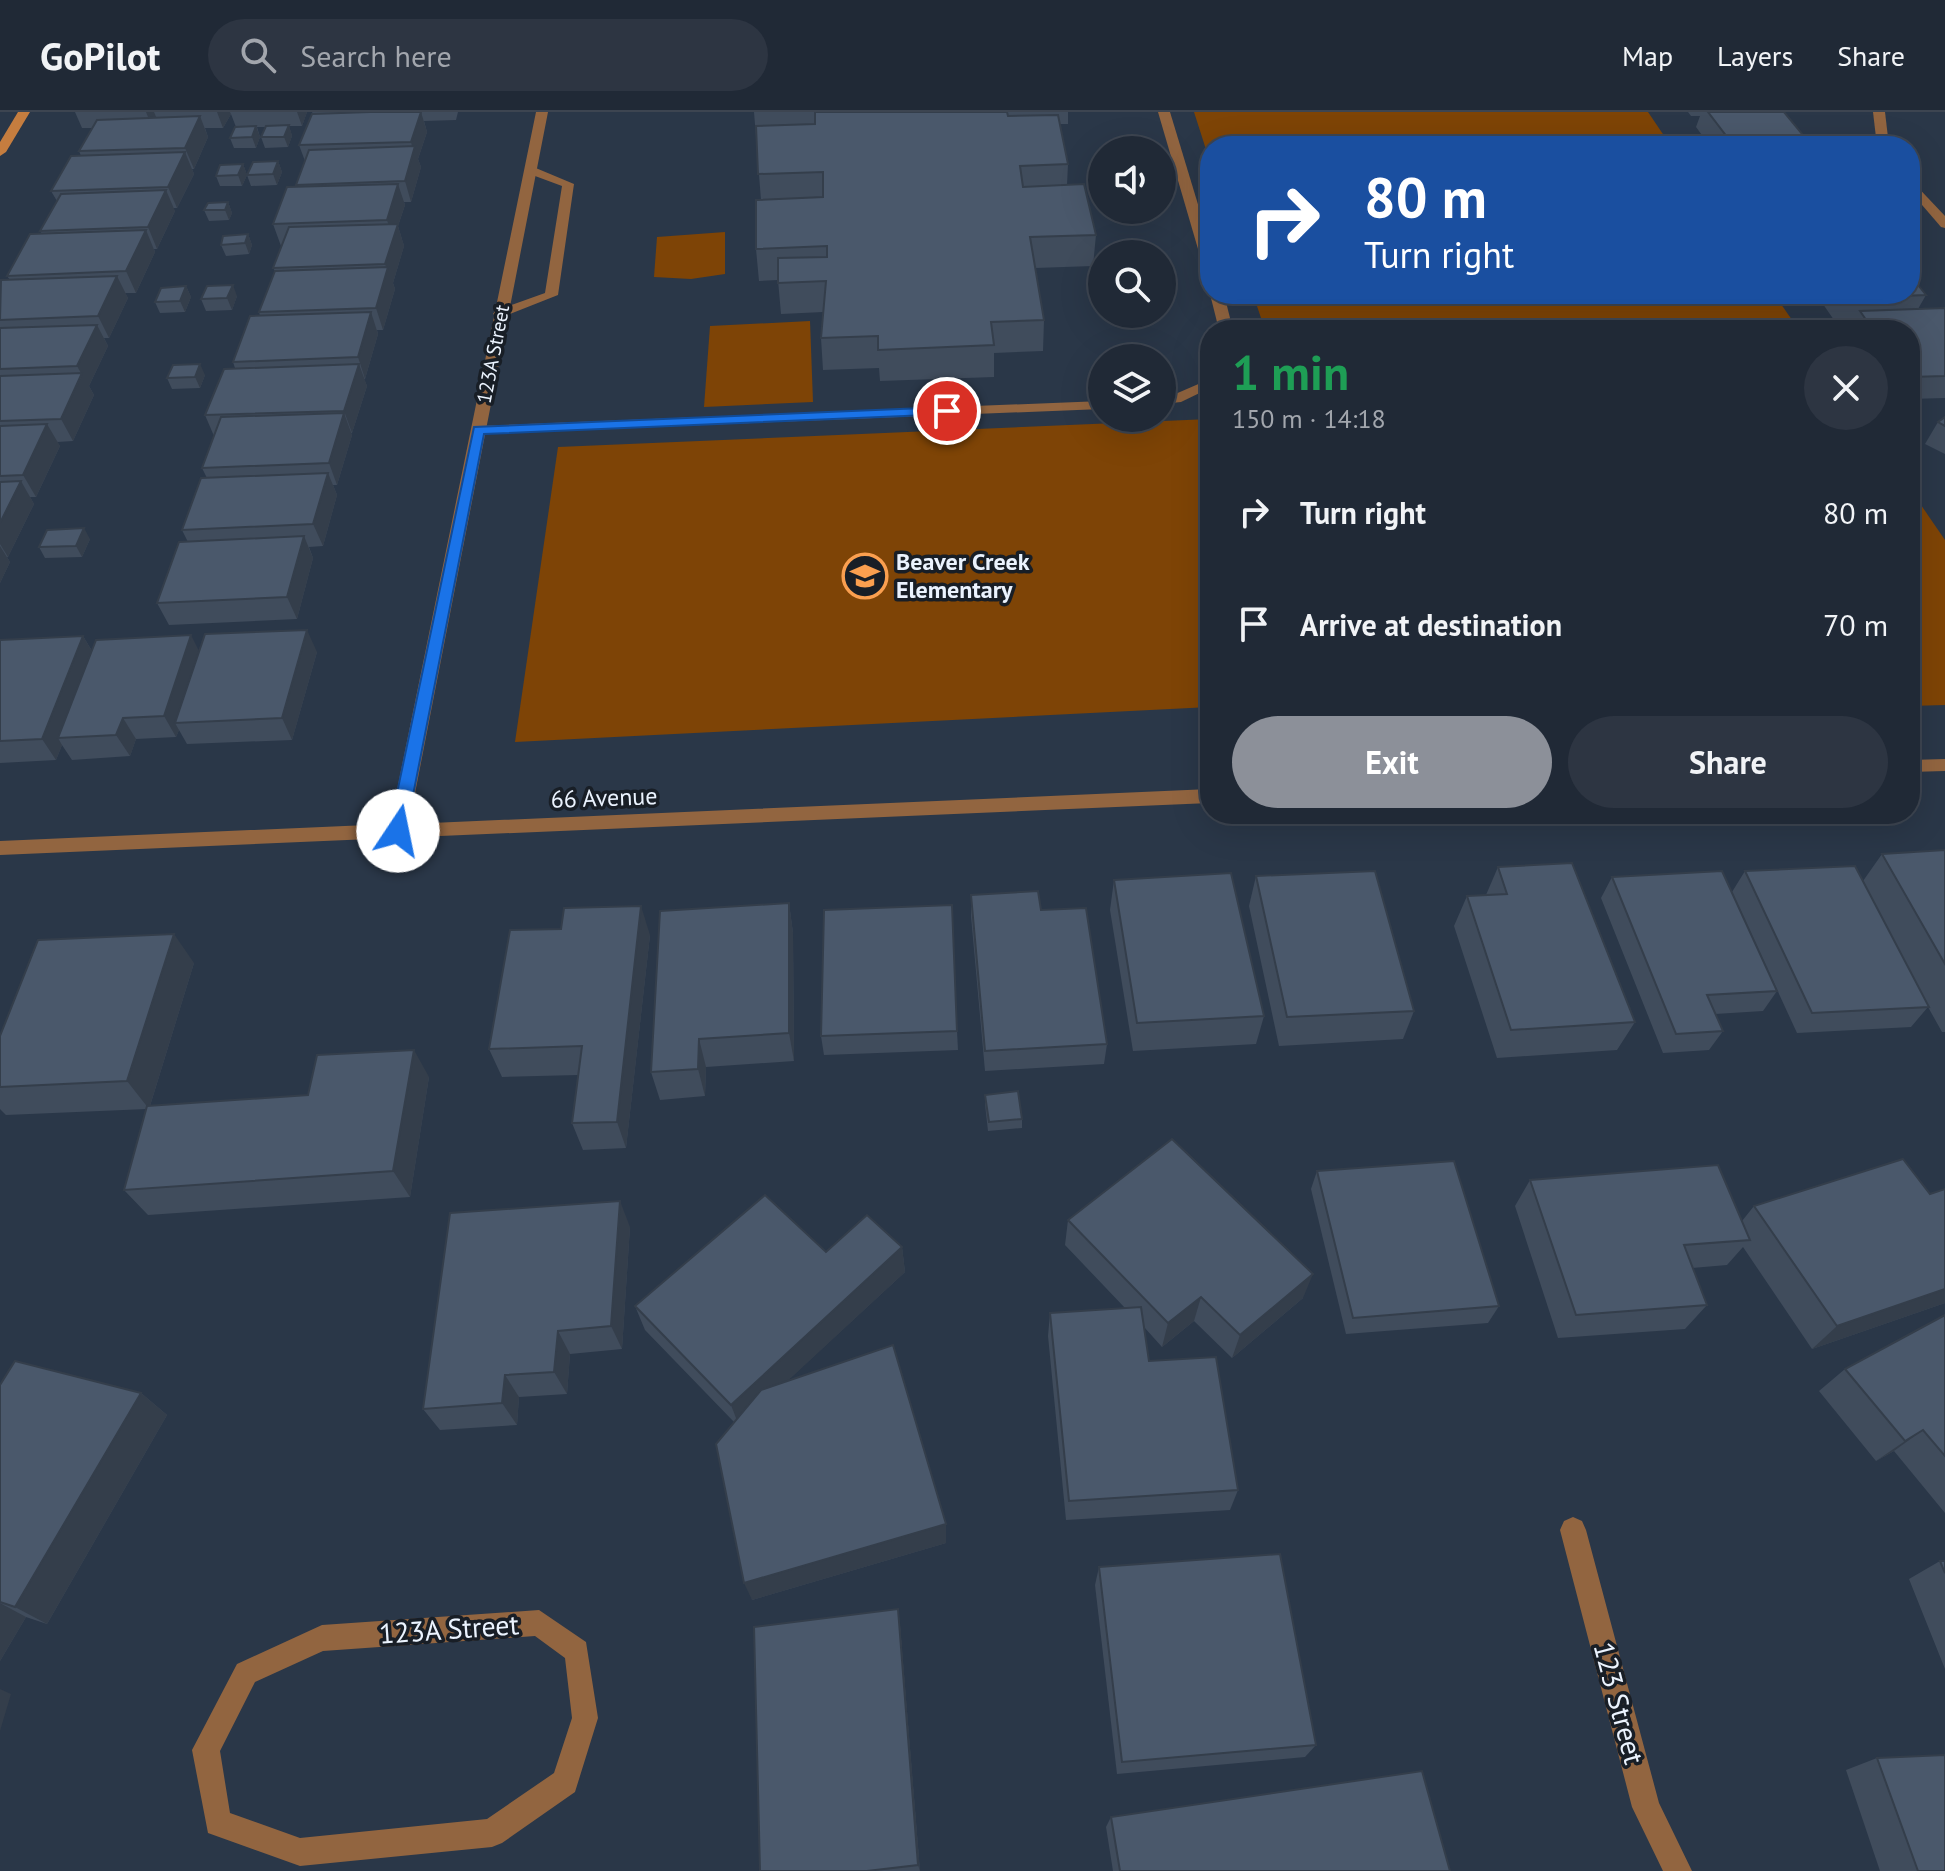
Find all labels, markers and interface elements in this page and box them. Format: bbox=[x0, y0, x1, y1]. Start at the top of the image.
search box bbox=[208, 19, 768, 91]
text: GoPilot bbox=[40, 31, 160, 80]
icon: search bbox=[236, 33, 280, 77]
text: Search here bbox=[300, 36, 452, 75]
text: Map bbox=[1622, 37, 1673, 74]
text: Layers bbox=[1717, 37, 1793, 74]
text: Share bbox=[1837, 37, 1905, 74]
map controls bbox=[1088, 136, 1176, 432]
button: sound bbox=[1088, 136, 1176, 224]
text: 80 m bbox=[1364, 161, 1487, 233]
icon: right bbox=[1232, 168, 1336, 272]
text: Turn right bbox=[1364, 231, 1514, 278]
button: search bbox=[1088, 240, 1176, 328]
street label: 123A Street bbox=[471, 302, 515, 406]
text: 1 min bbox=[1232, 341, 1349, 403]
button: layers bbox=[1088, 344, 1176, 432]
button: close bbox=[1804, 346, 1888, 430]
pin bbox=[913, 377, 981, 445]
icon: arrive bbox=[925, 389, 969, 433]
text: 150 m · 14:18 bbox=[1232, 402, 1386, 435]
icon: right bbox=[1232, 490, 1276, 534]
text: Turn right bbox=[1300, 493, 1426, 532]
text: 80 m bbox=[1823, 493, 1888, 532]
place label: Beaver Creek Elementary bbox=[896, 546, 1030, 605]
school or university icon: Beaver Creek Elementary bbox=[841, 552, 889, 600]
icon: arrive bbox=[1232, 602, 1276, 646]
text: Arrive at destination bbox=[1300, 605, 1562, 644]
text: 70 m bbox=[1823, 605, 1888, 644]
button: Exit bbox=[1232, 716, 1552, 808]
button: Share bbox=[1568, 716, 1888, 808]
street label: 66 Avenue bbox=[550, 780, 658, 815]
position arrow bbox=[356, 789, 440, 873]
street label: 123A Street bbox=[378, 1605, 521, 1652]
street label: 123 Street bbox=[1585, 1638, 1654, 1768]

